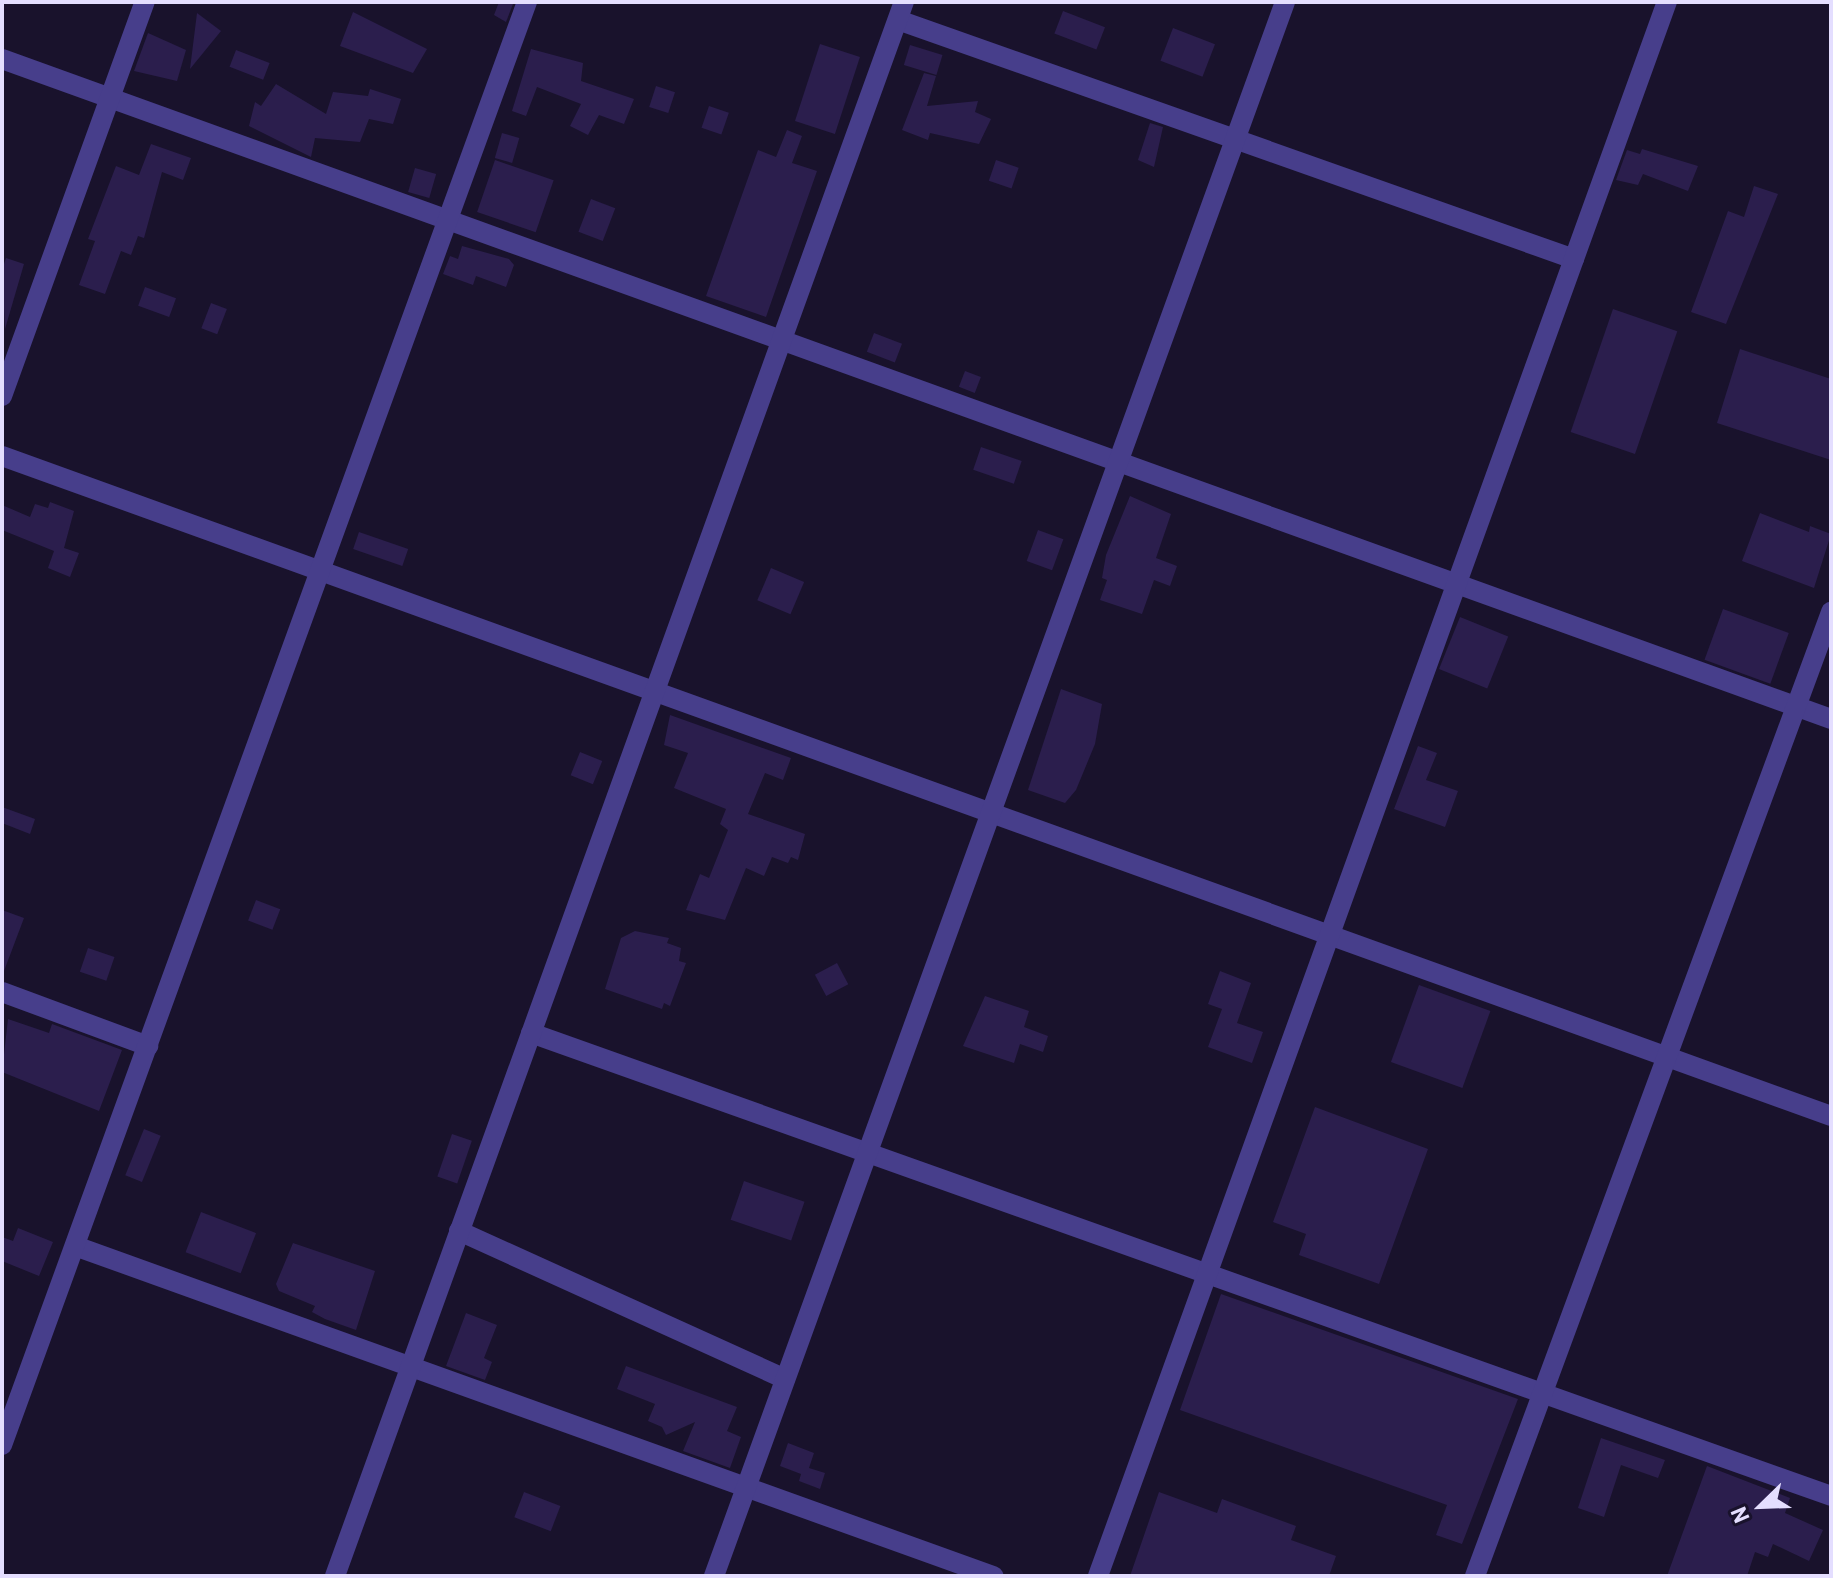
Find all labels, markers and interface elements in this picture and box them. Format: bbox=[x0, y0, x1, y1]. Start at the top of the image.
north arrow bbox=[1721, 1466, 1801, 1546]
text: N bbox=[1724, 1504, 1754, 1527]

